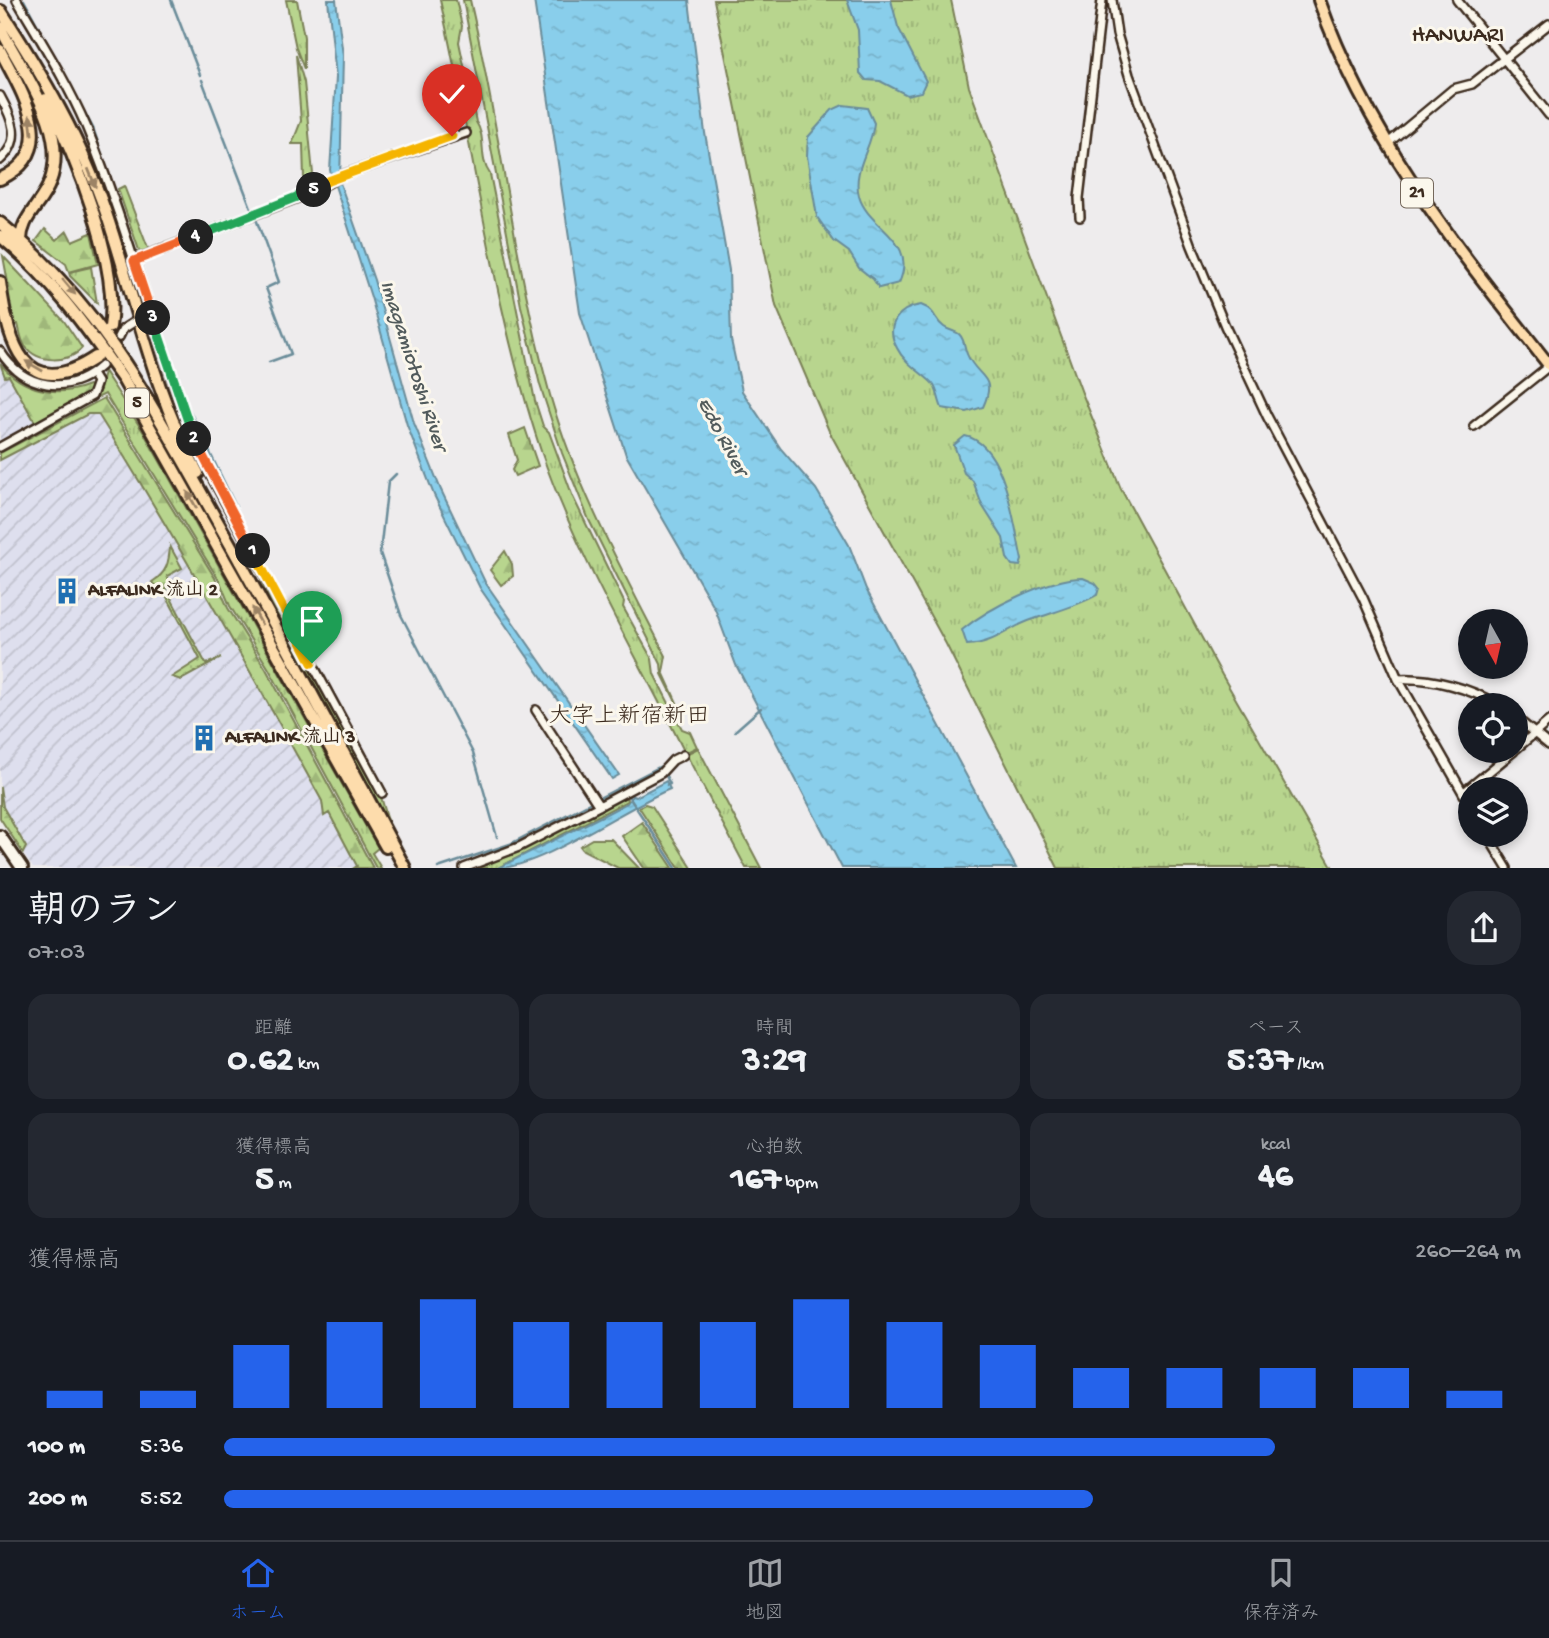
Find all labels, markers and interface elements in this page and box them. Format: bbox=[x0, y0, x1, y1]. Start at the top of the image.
district label: HANWARI bbox=[1412, 23, 1504, 50]
pin bbox=[422, 64, 482, 136]
icon: check bbox=[433, 75, 471, 113]
one-way arrow bbox=[26, 114, 37, 136]
one-way arrow bbox=[87, 168, 98, 189]
pin: 5 bbox=[296, 172, 332, 208]
text: 5 bbox=[309, 178, 319, 201]
road number: 21 bbox=[1401, 178, 1433, 208]
pin: 4 bbox=[178, 219, 214, 254]
text: 4 bbox=[191, 225, 200, 248]
one-way arrow bbox=[61, 278, 77, 296]
water label: Imagamiotoshi River bbox=[373, 278, 453, 458]
pin: 3 bbox=[136, 300, 170, 336]
text: 3 bbox=[148, 306, 157, 329]
one-way arrow bbox=[24, 360, 43, 372]
road number: 5 bbox=[125, 388, 149, 418]
water label: Edo River bbox=[690, 394, 754, 484]
pin: 2 bbox=[176, 422, 212, 457]
text: 2 bbox=[189, 427, 198, 450]
one-way arrow bbox=[186, 490, 198, 509]
pin: 1 bbox=[236, 534, 270, 568]
text: 1 bbox=[249, 539, 256, 562]
building icon: ALFALINK 流山 2 bbox=[52, 576, 82, 606]
place label: ALFALINK 流山 2 bbox=[87, 579, 218, 603]
pin bbox=[282, 591, 342, 663]
icon: arrive bbox=[293, 602, 331, 640]
one-way arrow bbox=[251, 606, 263, 626]
north arrow bbox=[1458, 609, 1528, 679]
map controls bbox=[1458, 609, 1528, 847]
button: locate bbox=[1458, 693, 1528, 763]
district label: 大字上新宿新田 bbox=[549, 703, 710, 731]
building icon: ALFALINK 流山 3 bbox=[189, 723, 219, 753]
place label: ALFALINK 流山 3 bbox=[224, 726, 355, 750]
button: layers bbox=[1458, 777, 1528, 847]
button: share bbox=[1447, 891, 1521, 965]
text: 朝のラン bbox=[28, 892, 180, 936]
text: 07:03 bbox=[28, 940, 85, 967]
text: 距離 bbox=[254, 1018, 293, 1041]
text: 時間 bbox=[755, 1018, 794, 1041]
text: ペース bbox=[1248, 1018, 1303, 1041]
text: 0.62 bbox=[227, 1041, 293, 1082]
text: 3:29 bbox=[743, 1041, 806, 1082]
text: 5:37 bbox=[1227, 1041, 1293, 1082]
text: km bbox=[293, 1053, 320, 1076]
text: /km bbox=[1293, 1053, 1324, 1076]
text: kcal bbox=[1261, 1134, 1290, 1157]
text: 獲得標高 bbox=[235, 1137, 312, 1160]
text: 心拍数 bbox=[746, 1137, 803, 1160]
text: 46 bbox=[1258, 1157, 1293, 1198]
text: 5 bbox=[255, 1160, 274, 1201]
text: 167 bbox=[731, 1160, 781, 1201]
text: m bbox=[274, 1172, 292, 1195]
text: bpm bbox=[781, 1172, 818, 1195]
text: 260–264 m bbox=[1415, 1239, 1521, 1266]
text: 獲得標高 bbox=[28, 1248, 120, 1275]
text: 100 m bbox=[28, 1434, 85, 1461]
text: 5:36 bbox=[140, 1434, 183, 1461]
text: 200 m bbox=[28, 1486, 87, 1513]
text: 5:52 bbox=[140, 1486, 183, 1513]
tab: ホーム bbox=[230, 1554, 286, 1626]
tab: 地図 bbox=[746, 1554, 784, 1626]
tab: 保存済み bbox=[1243, 1554, 1319, 1626]

